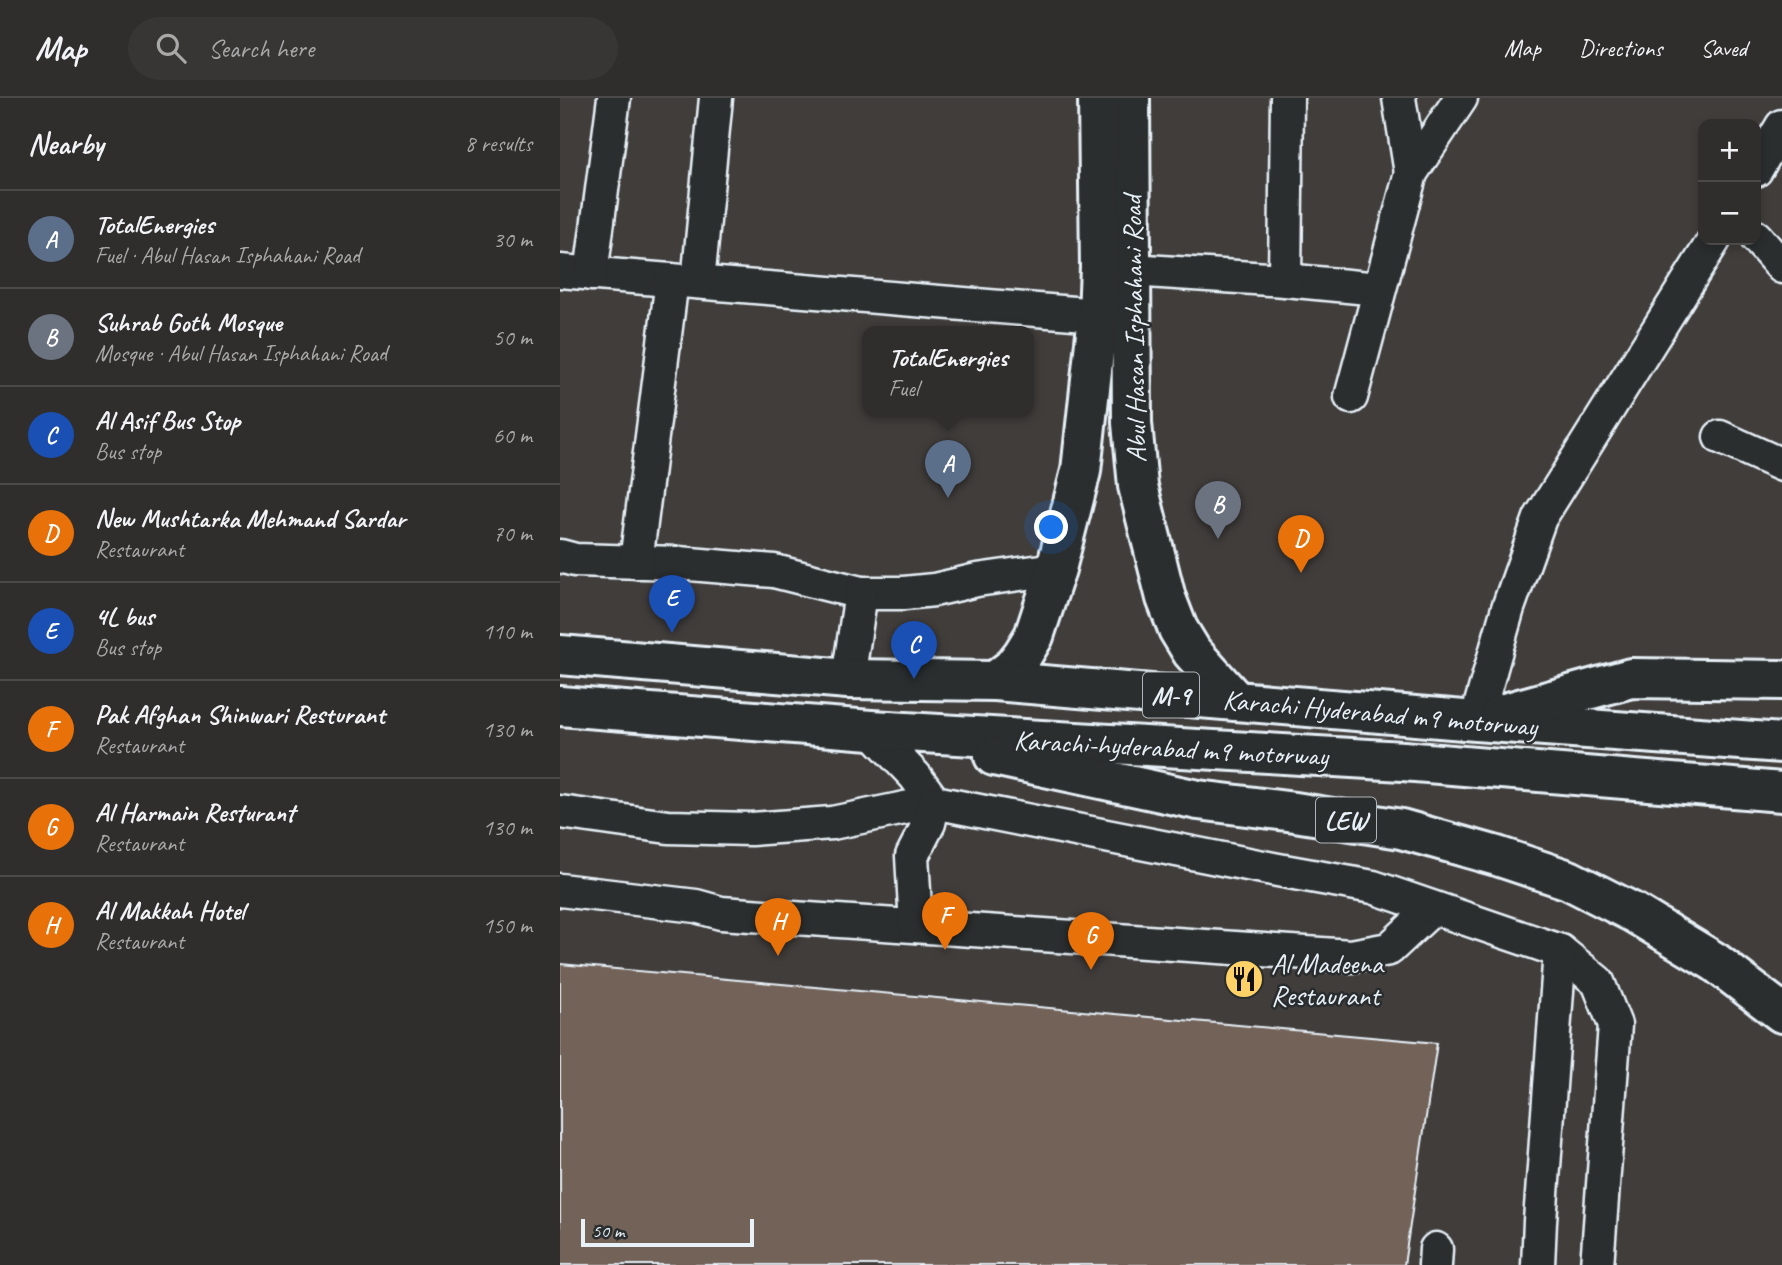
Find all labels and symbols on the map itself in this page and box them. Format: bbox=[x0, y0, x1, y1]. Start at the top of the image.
street label: Abul Hasan Isphahani Road bbox=[1114, 191, 1154, 463]
pin: A bbox=[925, 440, 971, 498]
pin: B bbox=[1195, 481, 1241, 539]
your location bbox=[1034, 510, 1068, 544]
pin: D bbox=[1278, 515, 1324, 573]
pin: E bbox=[649, 575, 695, 633]
pin: C bbox=[891, 621, 937, 679]
road number: M-9 bbox=[1143, 673, 1199, 718]
street label: Karachi Hyderabad m9 motorway bbox=[1221, 682, 1541, 744]
street label: Karachi-hyderabad m9 motorway bbox=[1013, 722, 1331, 774]
road number: LEW bbox=[1316, 798, 1376, 842]
pin: F bbox=[922, 892, 968, 950]
pin: H bbox=[755, 898, 801, 956]
pin: G bbox=[1068, 912, 1114, 970]
place label: Al Madeena Restaurant bbox=[1271, 946, 1385, 1013]
restaurant icon: Al Madeena Restaurant bbox=[1223, 958, 1265, 1000]
scale bar bbox=[581, 1216, 754, 1248]

